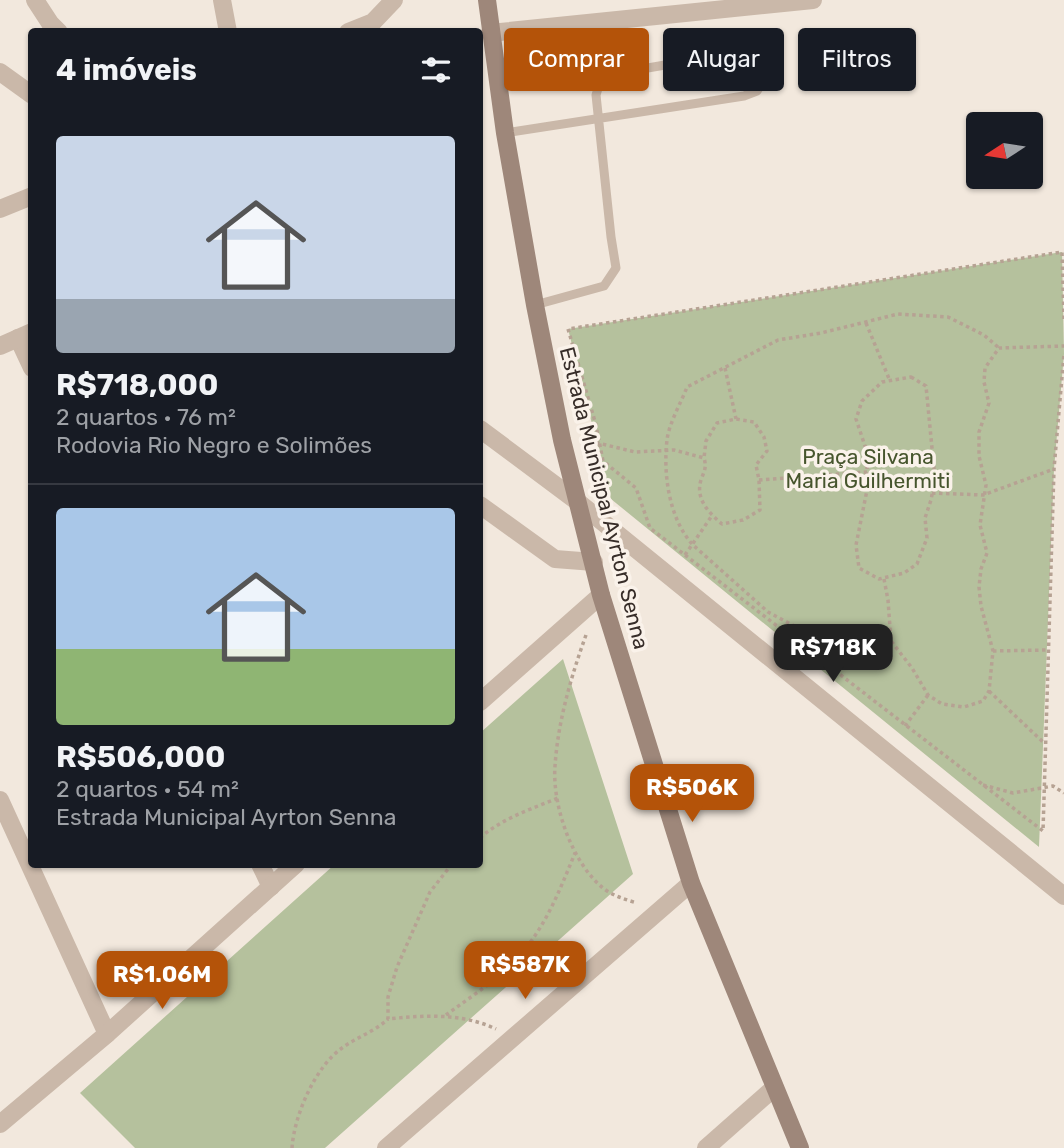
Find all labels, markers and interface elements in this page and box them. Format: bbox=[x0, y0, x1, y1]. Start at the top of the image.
chip: Comprar bbox=[504, 28, 649, 91]
chip: Alugar bbox=[663, 28, 784, 91]
chip: Filtros bbox=[798, 28, 916, 91]
icon: filters bbox=[417, 51, 455, 89]
text: 4 imóveis bbox=[56, 52, 197, 88]
north arrow bbox=[966, 112, 1043, 189]
map controls bbox=[966, 112, 1043, 189]
icon: home bbox=[193, 182, 319, 308]
street label: Estrada Municipal Ayrton Senna bbox=[555, 344, 654, 652]
text: R$718,000 bbox=[56, 367, 218, 403]
text: 2 quartos · 76 m² bbox=[56, 403, 236, 431]
text: Rodovia Rio Negro e Solimões bbox=[56, 431, 372, 459]
park label: Praça Silvana Maria Guilhermiti bbox=[786, 444, 950, 493]
icon: home bbox=[193, 554, 319, 680]
pin: R$718K bbox=[776, 624, 890, 684]
text: R$718K bbox=[790, 633, 876, 661]
text: R$506,000 bbox=[56, 739, 225, 775]
pin: R$506K bbox=[635, 764, 749, 824]
text: R$506K bbox=[646, 773, 738, 801]
text: 2 quartos · 54 m² bbox=[56, 775, 239, 803]
text: Estrada Municipal Ayrton Senna bbox=[56, 803, 396, 831]
pin: R$587K bbox=[468, 942, 582, 1001]
text: R$587K bbox=[480, 950, 570, 978]
pin: R$1.06M bbox=[97, 951, 227, 1011]
text: R$1.06M bbox=[113, 960, 211, 988]

